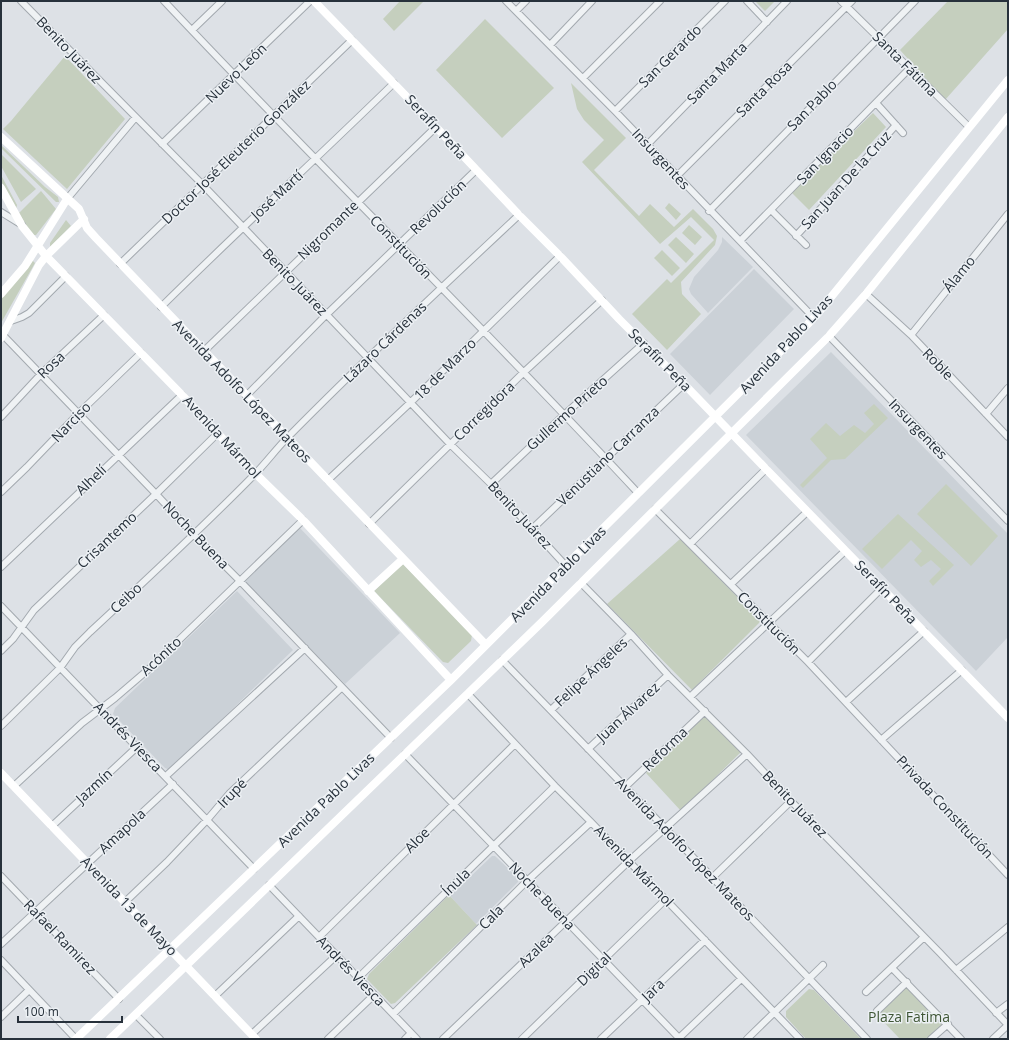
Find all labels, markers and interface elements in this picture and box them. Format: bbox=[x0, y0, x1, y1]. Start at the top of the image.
street label: Benito Juárez bbox=[33, 12, 106, 88]
street label: San Gerardo bbox=[634, 20, 705, 91]
street label: Santa Fátima bbox=[869, 27, 942, 100]
street label: Santa Marta bbox=[682, 38, 751, 108]
street label: Nuevo León bbox=[201, 39, 270, 107]
street label: Santa Rosa bbox=[731, 56, 796, 121]
street label: Doctor José Eleuterio González bbox=[157, 75, 314, 228]
street label: San Pablo bbox=[782, 75, 841, 134]
street label: Serafín Peña bbox=[401, 90, 471, 163]
street label: San Ignacio bbox=[792, 121, 857, 188]
street label: Insurgentes bbox=[628, 124, 695, 194]
street label: San Juan De la Cruz bbox=[796, 126, 895, 233]
street label: José Martí bbox=[245, 165, 307, 225]
street label: Revolución bbox=[405, 175, 470, 238]
street label: Nigromante bbox=[293, 196, 362, 264]
street label: Constitución bbox=[366, 211, 437, 283]
street label: Benito Juárez bbox=[259, 244, 332, 320]
street label: Álamo bbox=[938, 252, 979, 296]
street label: Avenida Pablo Livas bbox=[735, 290, 837, 397]
street label: Lázaro Cárdenas bbox=[339, 297, 431, 386]
street label: Avenida Adolfo López Mateos bbox=[169, 315, 316, 467]
street label: Serafín Peña bbox=[625, 324, 696, 395]
street label: 18 de Marzo bbox=[409, 333, 480, 404]
street label: Roble bbox=[919, 344, 958, 384]
street label: Rosa bbox=[33, 347, 69, 382]
street label: Gullermo Prieto bbox=[522, 371, 611, 454]
street label: Corregidora bbox=[449, 377, 518, 445]
street label: Avenida Mármol bbox=[179, 391, 266, 482]
street label: Insurgentes bbox=[885, 394, 952, 463]
street label: Narciso bbox=[47, 397, 95, 446]
street label: Venustiano Carranza bbox=[552, 402, 663, 510]
street label: Alhelí bbox=[71, 460, 110, 499]
street label: Benito Juárez bbox=[484, 477, 557, 553]
street label: Noche Buena bbox=[159, 497, 234, 573]
street label: Crisantemo bbox=[73, 507, 141, 572]
street label: Avenida Pablo Livas bbox=[506, 521, 610, 626]
street label: Serafín Peña bbox=[851, 556, 922, 628]
street label: Ceibo bbox=[106, 578, 146, 617]
street label: Constitución bbox=[734, 587, 805, 658]
street label: Acónito bbox=[136, 632, 185, 679]
street label: Felipe Ángeles bbox=[550, 633, 631, 710]
street label: Juan Álvarez bbox=[591, 677, 664, 747]
street label: Andrés Viesca bbox=[90, 697, 167, 776]
street label: Reforma bbox=[638, 722, 691, 775]
street label: Avenida Pablo Livas bbox=[273, 748, 379, 851]
street label: Privada Constitución bbox=[893, 751, 998, 862]
street label: Jazmín bbox=[70, 764, 116, 809]
street label: Benito Juárez bbox=[759, 766, 832, 842]
street label: Irupé bbox=[213, 773, 251, 812]
street label: Avenida Adolfo López Mateos bbox=[612, 773, 759, 925]
street label: Amapola bbox=[94, 804, 149, 857]
street label: Avenida Mármol bbox=[590, 821, 678, 911]
street label: Aloe bbox=[400, 823, 434, 857]
street label: Avenida 13 de Mayo bbox=[77, 852, 182, 959]
street label: Noche Buena bbox=[505, 858, 580, 934]
street label: Ínula bbox=[437, 864, 474, 900]
street label: Rafael Ramirez bbox=[20, 895, 101, 978]
street label: Cala bbox=[474, 900, 507, 933]
street label: Azalea bbox=[514, 928, 557, 971]
street label: Andrés Viesca bbox=[313, 931, 390, 1010]
street label: Digital bbox=[572, 948, 615, 990]
street label: Jara bbox=[636, 974, 668, 1007]
scale bar bbox=[18, 998, 122, 1024]
text: 100 m bbox=[24, 1003, 59, 1020]
park label: Plaza Fatima bbox=[868, 1007, 950, 1026]

